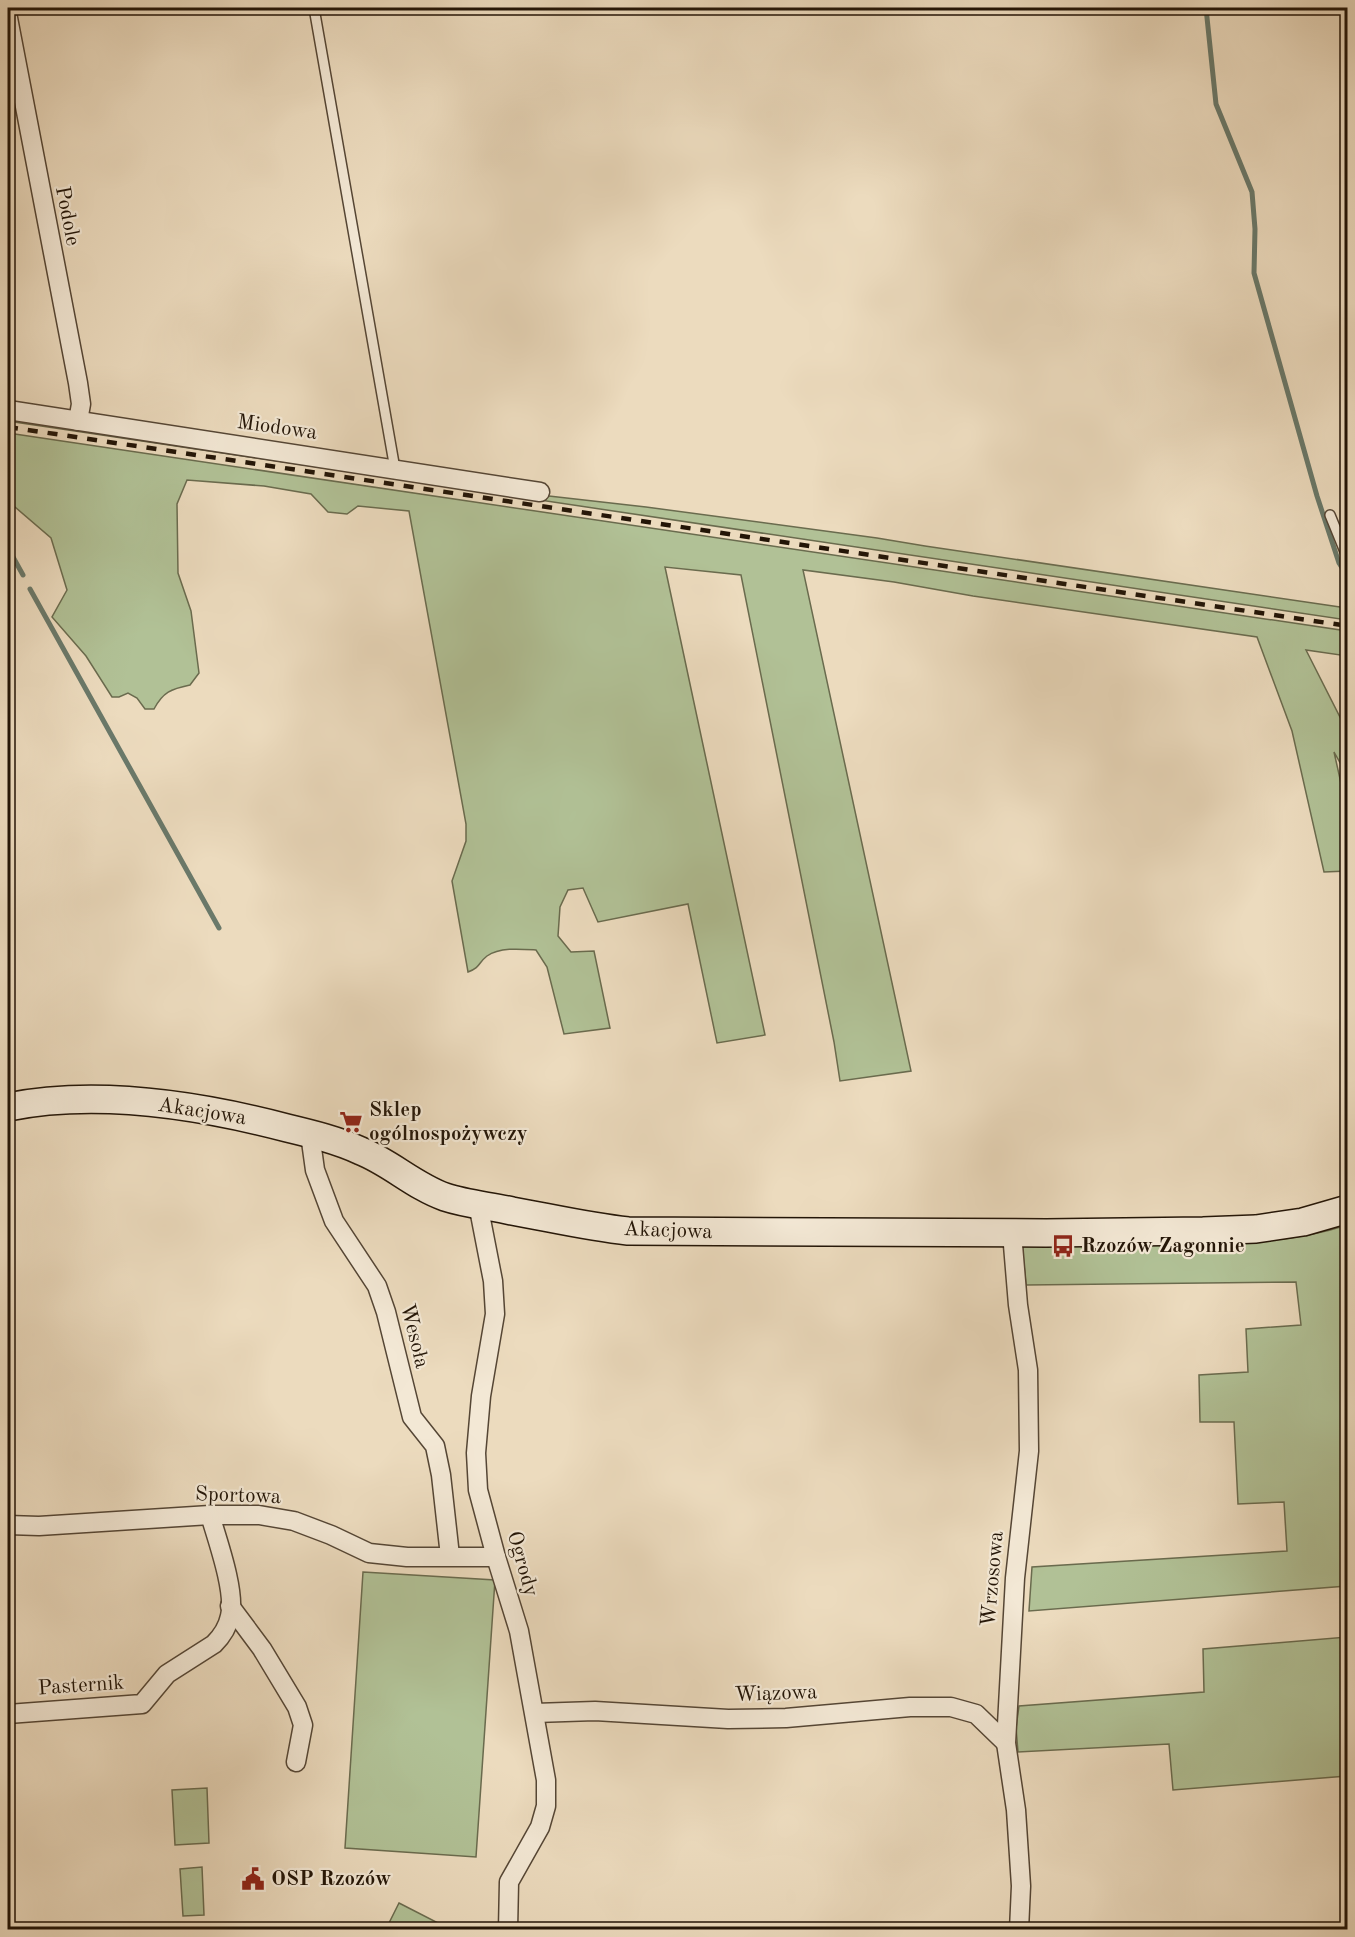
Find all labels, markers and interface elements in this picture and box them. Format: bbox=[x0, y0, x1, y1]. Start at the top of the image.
street label: Podole bbox=[51, 184, 83, 248]
street label: Miodowa bbox=[236, 412, 318, 444]
street label: Akacjowa bbox=[156, 1095, 248, 1129]
place label: Sklep ogólnospożywczy bbox=[369, 1100, 528, 1145]
supermarket icon: Sklep ogólnospożywczy bbox=[338, 1109, 364, 1135]
street label: Akacjowa bbox=[623, 1219, 713, 1243]
bus stop icon: Rzozów Zagonnie bbox=[1050, 1233, 1076, 1259]
place label: Rzozów Zagonnie bbox=[1081, 1236, 1245, 1257]
street label: Wesoła bbox=[396, 1302, 432, 1370]
street label: Sportowa bbox=[194, 1484, 282, 1508]
street label: Ogrody bbox=[503, 1529, 541, 1599]
street label: Wrzosowa bbox=[978, 1530, 1008, 1628]
street label: Pasternik bbox=[37, 1673, 125, 1699]
street label: Wiązowa bbox=[734, 1682, 818, 1706]
public building icon: OSP Rzozów bbox=[240, 1866, 266, 1892]
place label: OSP Rzozów bbox=[271, 1869, 391, 1890]

